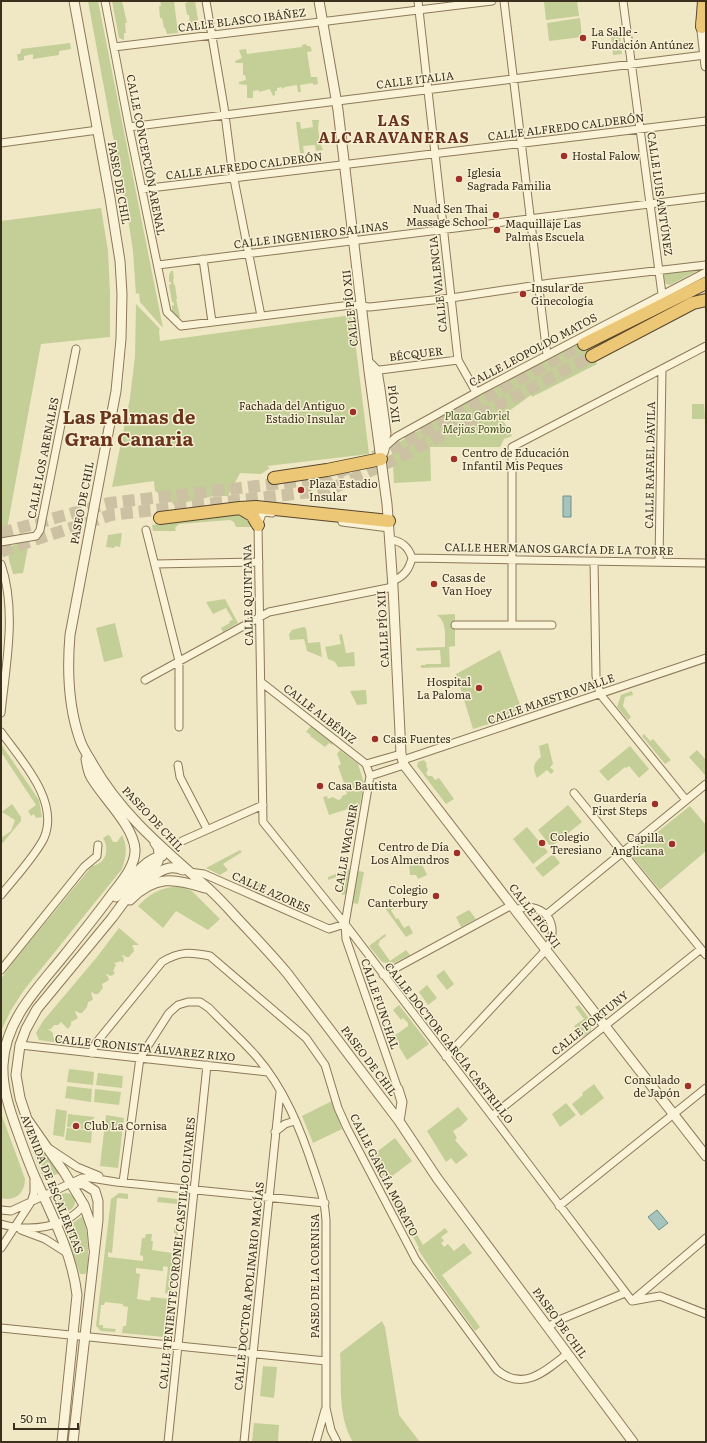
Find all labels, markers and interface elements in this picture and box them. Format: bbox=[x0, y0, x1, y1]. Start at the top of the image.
street label: CALLE BLASCO IBÁÑEZ bbox=[177, 3, 307, 35]
place label: La Salle - Fundación Antúnez bbox=[591, 23, 694, 52]
marker: La Salle - Fundación Antúnez bbox=[578, 33, 588, 43]
street label: CALLE ITALIA bbox=[375, 66, 455, 92]
street label: CALLE CONCEPCIÓN ARENAL bbox=[123, 73, 170, 237]
district label: LAS ALCARAVANERAS bbox=[318, 108, 470, 148]
street label: CALLE ALFREDO CALDERÓN bbox=[487, 108, 645, 144]
street label: CALLE LUIS ANTÚNEZ bbox=[644, 131, 678, 257]
street label: PASEO DE CHIL bbox=[105, 140, 135, 226]
street label: CALLE ALFREDO CALDERÓN bbox=[165, 147, 323, 183]
place label: Hostal Falow bbox=[572, 147, 641, 163]
marker: Hostal Falow bbox=[559, 151, 569, 161]
place label: Iglesia Sagrada Familia bbox=[467, 164, 551, 193]
marker: Iglesia Sagrada Familia bbox=[454, 174, 464, 184]
place label: Nuad Sen Thai Massage School bbox=[406, 200, 488, 229]
marker: Nuad Sen Thai Massage School bbox=[491, 210, 501, 220]
place label: Maquillaje Las Palmas Escuela bbox=[505, 215, 585, 244]
street label: CALLE INGENIERO SALINAS bbox=[233, 217, 389, 251]
marker: Maquillaje Las Palmas Escuela bbox=[492, 225, 502, 235]
street label: CALLE VALENCIA bbox=[424, 235, 450, 333]
street label: CALLE PÍO XII bbox=[337, 269, 361, 347]
place label: Insular de Ginecología bbox=[531, 279, 593, 308]
marker: Insular de Ginecología bbox=[518, 289, 528, 299]
street label: CALLE LEOPOLDO MATOS bbox=[466, 308, 599, 390]
street label: BÉCQUER bbox=[388, 342, 444, 364]
street label: PÍO XII bbox=[385, 384, 405, 424]
street label: CALLE LOS ARENALES bbox=[22, 396, 62, 520]
place label: Fachada del Antiguo Estadio Insular bbox=[239, 397, 346, 426]
street label: CALLE RAFAEL DÁVILA bbox=[640, 401, 658, 529]
district label: Las Palmas de Gran Canaria bbox=[63, 402, 196, 452]
marker: Fachada del Antiguo Estadio Insular bbox=[348, 407, 358, 417]
park label: Plaza Gabriel Mejias Pombo bbox=[443, 407, 511, 436]
place label: Centro de Educación Infantil Mis Peques bbox=[462, 444, 569, 473]
marker: Centro de Educación Infantil Mis Peques bbox=[449, 454, 459, 464]
street label: PASEO DE CHIL bbox=[65, 460, 97, 546]
place label: Plaza Estadio Insular bbox=[309, 475, 378, 504]
marker: Plaza Estadio Insular bbox=[296, 485, 306, 495]
street label: CALLE HERMANOS GARCÍA DE LA TORRE bbox=[444, 538, 674, 558]
street label: CALLE QUINTANA bbox=[238, 544, 256, 646]
place label: Casas de Van Hoey bbox=[442, 569, 493, 598]
marker: Casas de Van Hoey bbox=[429, 579, 439, 589]
street label: CALLE PÍO XII bbox=[372, 590, 392, 668]
street label: CALLE MAESTRO VALLE bbox=[485, 669, 616, 727]
place label: Hospital La Paloma bbox=[417, 673, 471, 702]
street label: CALLE ALBÉNIZ bbox=[281, 679, 361, 747]
marker: Hospital La Paloma bbox=[474, 683, 484, 693]
place label: Casa Fuentes bbox=[383, 730, 451, 746]
marker: Casa Fuentes bbox=[370, 734, 380, 744]
place label: Casa Bautista bbox=[328, 777, 397, 793]
marker: Casa Bautista bbox=[315, 781, 325, 791]
street label: PASEO DE CHIL bbox=[119, 782, 188, 855]
place label: Guardería First Steps bbox=[592, 789, 647, 818]
marker: Guardería First Steps bbox=[650, 799, 660, 809]
street label: CALLE WAGNER bbox=[329, 802, 361, 893]
place label: Colegio Teresiano bbox=[550, 828, 602, 857]
place label: Capilla Anglicana bbox=[611, 829, 664, 858]
place label: Centro de Día Los Almendros bbox=[370, 838, 449, 867]
marker: Colegio Teresiano bbox=[537, 838, 547, 848]
marker: Capilla Anglicana bbox=[667, 839, 677, 849]
marker: Centro de Día Los Almendros bbox=[452, 848, 462, 858]
street label: CALLE AZORES bbox=[230, 867, 313, 915]
street label: CALLE PÍO XII bbox=[506, 880, 565, 951]
place label: Colegio Canterbury bbox=[368, 881, 429, 910]
marker: Colegio Canterbury bbox=[431, 891, 441, 901]
street label: CALLE FUNCHAL bbox=[358, 956, 404, 1051]
street label: CALLE DOCTOR GARCÍA CASTRILLO bbox=[382, 958, 518, 1126]
street label: CALLE FORTUNY bbox=[547, 986, 631, 1058]
street label: PASEO DE CHIL bbox=[338, 1022, 402, 1099]
street label: CALLE CRONISTA ÁLVAREZ RIXO bbox=[54, 1030, 236, 1064]
place label: Consulado de Japón bbox=[624, 1071, 680, 1100]
marker: Consulado de Japón bbox=[683, 1081, 693, 1091]
street label: CALLE GARCÍA MORATO bbox=[347, 1110, 423, 1239]
street label: AVENIDA DE ESCALERITAS bbox=[18, 1112, 88, 1256]
street label: CALLE TENIENTE CORONEL CASTILLO OLIVARES bbox=[154, 1116, 198, 1390]
place label: Club La Cornisa bbox=[84, 1117, 167, 1133]
marker: Club La Cornisa bbox=[71, 1121, 81, 1131]
street label: CALLE DOCTOR APOLINARIO MACÍAS bbox=[229, 1181, 267, 1391]
street label: PASEO DE LA CORNISA bbox=[306, 1213, 322, 1339]
street label: PASEO DE CHIL bbox=[530, 1284, 592, 1361]
scale bar bbox=[14, 1405, 78, 1431]
text: 50 m bbox=[20, 1409, 47, 1427]

